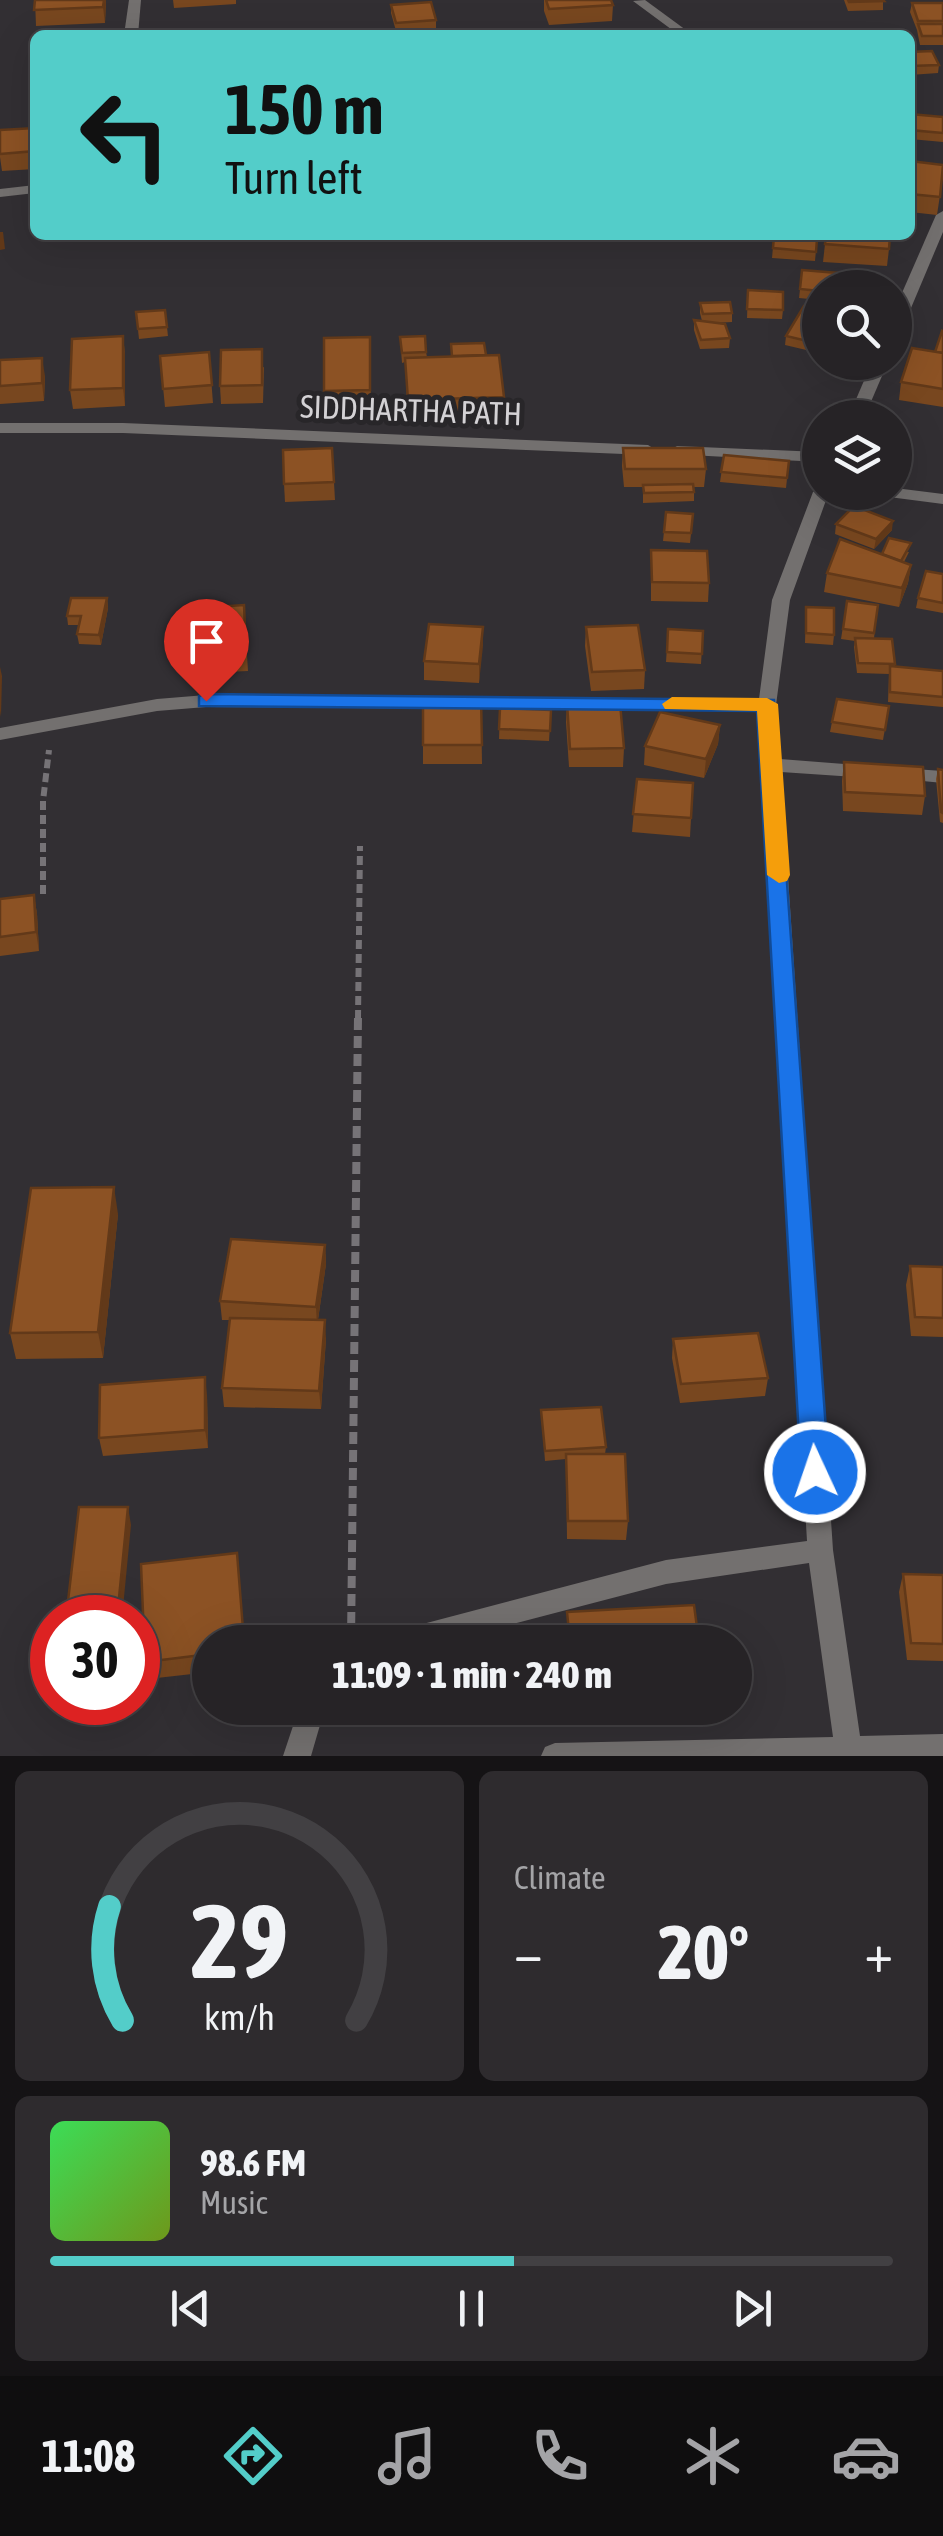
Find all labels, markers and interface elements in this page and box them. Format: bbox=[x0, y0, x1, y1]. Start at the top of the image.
text: 150 m bbox=[225, 69, 384, 149]
icon: left bbox=[60, 70, 190, 200]
text: Turn left bbox=[225, 152, 363, 204]
map controls bbox=[802, 270, 912, 510]
button: search bbox=[802, 270, 912, 380]
street label: SIDDHARTHA PATH bbox=[299, 388, 523, 432]
button: layers bbox=[802, 400, 912, 510]
pin bbox=[164, 599, 249, 702]
icon: arrive bbox=[179, 614, 234, 669]
position arrow bbox=[763, 1420, 867, 1524]
speed limit sign: 30 bbox=[30, 1595, 160, 1725]
text: 11:09 · 1 min · 240 m bbox=[332, 1653, 612, 1696]
text: Climate bbox=[514, 1859, 606, 1896]
text: 29 bbox=[191, 1881, 288, 2000]
text: 20° bbox=[658, 1909, 749, 1995]
text: − bbox=[514, 1921, 543, 1984]
text: + bbox=[864, 1921, 893, 1984]
text: km/h bbox=[204, 1997, 275, 2038]
text: 98.6 FM bbox=[200, 2141, 306, 2184]
text: Music bbox=[200, 2184, 267, 2221]
icon: previous bbox=[163, 2281, 218, 2336]
icon: pause bbox=[444, 2281, 499, 2336]
icon: next bbox=[725, 2281, 780, 2336]
icon: directions bbox=[218, 2421, 288, 2491]
icon: music bbox=[372, 2421, 442, 2491]
icon: phone bbox=[525, 2421, 595, 2491]
icon: climate bbox=[678, 2421, 748, 2491]
icon: car bbox=[831, 2421, 901, 2491]
text: 11:08 bbox=[42, 2430, 135, 2482]

